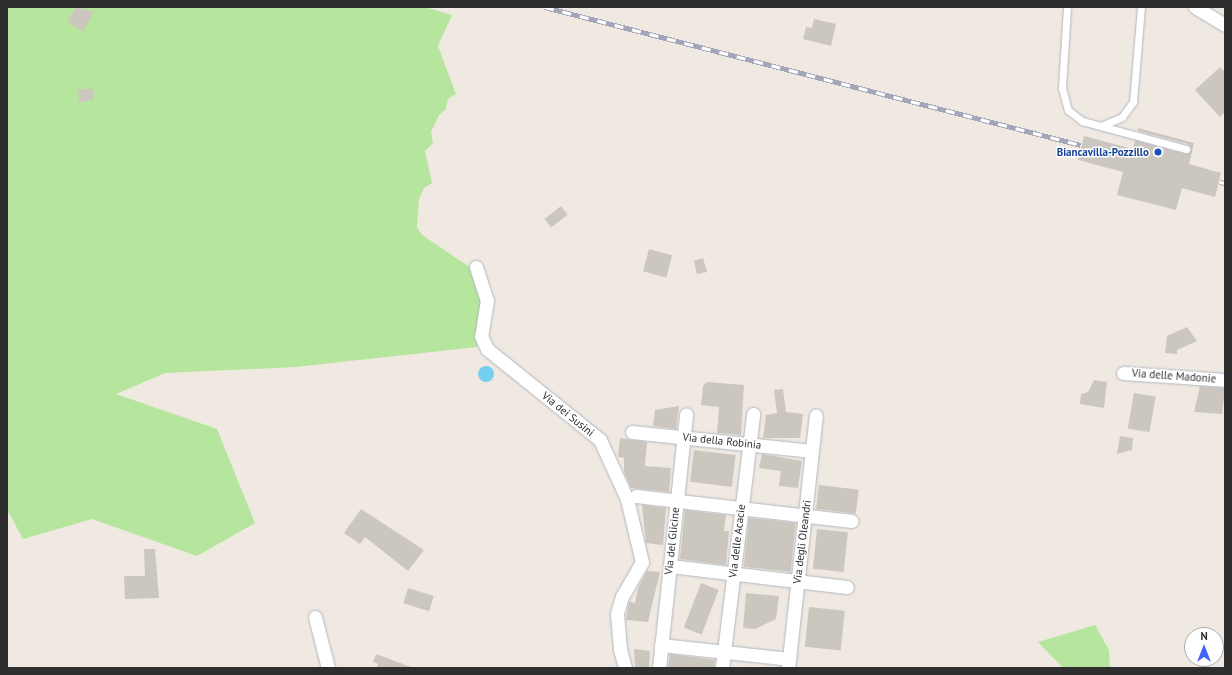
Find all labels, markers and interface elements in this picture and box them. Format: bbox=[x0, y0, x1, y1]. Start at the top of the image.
place label: Biancavilla-Pozzillo bbox=[1057, 145, 1149, 159]
marker: Biancavilla-Pozzillo bbox=[1152, 146, 1164, 158]
street label: Via delle Madonie bbox=[1131, 366, 1217, 386]
street label: Via dei Susini bbox=[539, 389, 597, 439]
street label: Via della Robinia bbox=[682, 430, 762, 452]
street label: Via degli Oleandri bbox=[790, 499, 814, 585]
street label: Via delle Acacie bbox=[726, 503, 748, 579]
street label: Via del Glicine bbox=[662, 507, 682, 575]
north arrow bbox=[1184, 627, 1224, 667]
text: N bbox=[1200, 629, 1208, 643]

